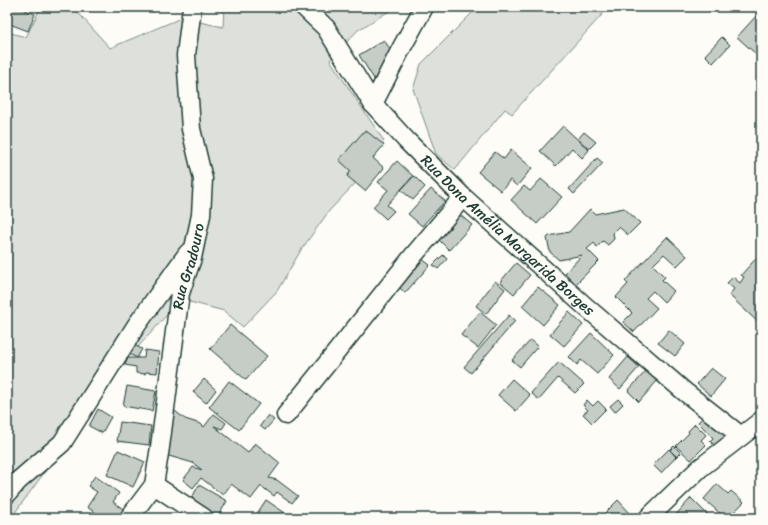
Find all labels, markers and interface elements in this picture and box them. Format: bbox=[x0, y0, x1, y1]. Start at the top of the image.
street label: Rua Dona Amélia Margarida Borges bbox=[414, 148, 601, 322]
street label: Rua Gradouro bbox=[165, 220, 212, 311]

